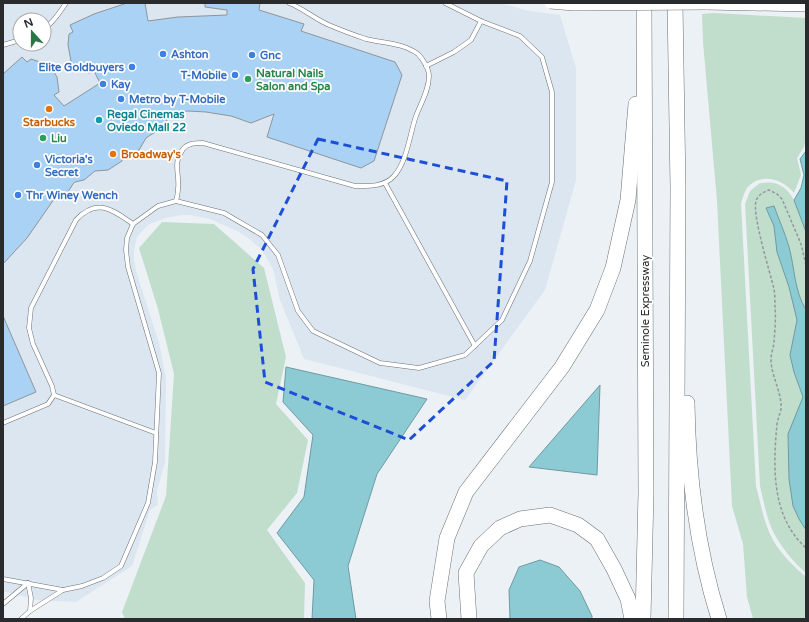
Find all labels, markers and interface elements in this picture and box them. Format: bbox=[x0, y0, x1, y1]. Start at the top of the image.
north arrow bbox=[12, 12, 52, 52]
text: N bbox=[22, 15, 35, 31]
place label: Ashton bbox=[171, 48, 209, 61]
marker: Ashton bbox=[158, 49, 168, 59]
place label: Gnc bbox=[260, 49, 281, 62]
marker: Gnc bbox=[247, 50, 257, 60]
place label: Elite Goldbuyers bbox=[38, 61, 125, 75]
marker: Elite Goldbuyers bbox=[127, 62, 137, 72]
place label: Natural Nails Salon and Spa bbox=[256, 67, 330, 94]
place label: T-Mobile bbox=[180, 69, 228, 82]
marker: T-Mobile bbox=[230, 70, 240, 80]
marker: Natural Nails Salon and Spa bbox=[243, 74, 253, 84]
place label: Kay bbox=[111, 78, 130, 92]
marker: Kay bbox=[98, 79, 108, 89]
place label: Metro by T-Mobile bbox=[129, 93, 226, 107]
marker: Metro by T-Mobile bbox=[116, 94, 126, 104]
marker: Starbucks bbox=[44, 104, 54, 114]
place label: Regal Cinemas Oviedo Mall 22 bbox=[107, 108, 186, 134]
marker: Regal Cinemas Oviedo Mall 22 bbox=[94, 115, 104, 125]
place label: Starbucks bbox=[23, 116, 76, 129]
place label: Liu bbox=[51, 132, 67, 145]
marker: Liu bbox=[38, 133, 48, 143]
place label: Broadway's bbox=[121, 148, 181, 162]
marker: Broadway's bbox=[108, 149, 118, 159]
place label: Victoria's Secret bbox=[45, 153, 94, 179]
marker: Victoria's Secret bbox=[32, 160, 42, 170]
place label: Thr Winey Wench bbox=[25, 189, 118, 203]
marker: Thr Winey Wench bbox=[13, 190, 23, 200]
street label: Seminole Expressway bbox=[639, 255, 652, 367]

